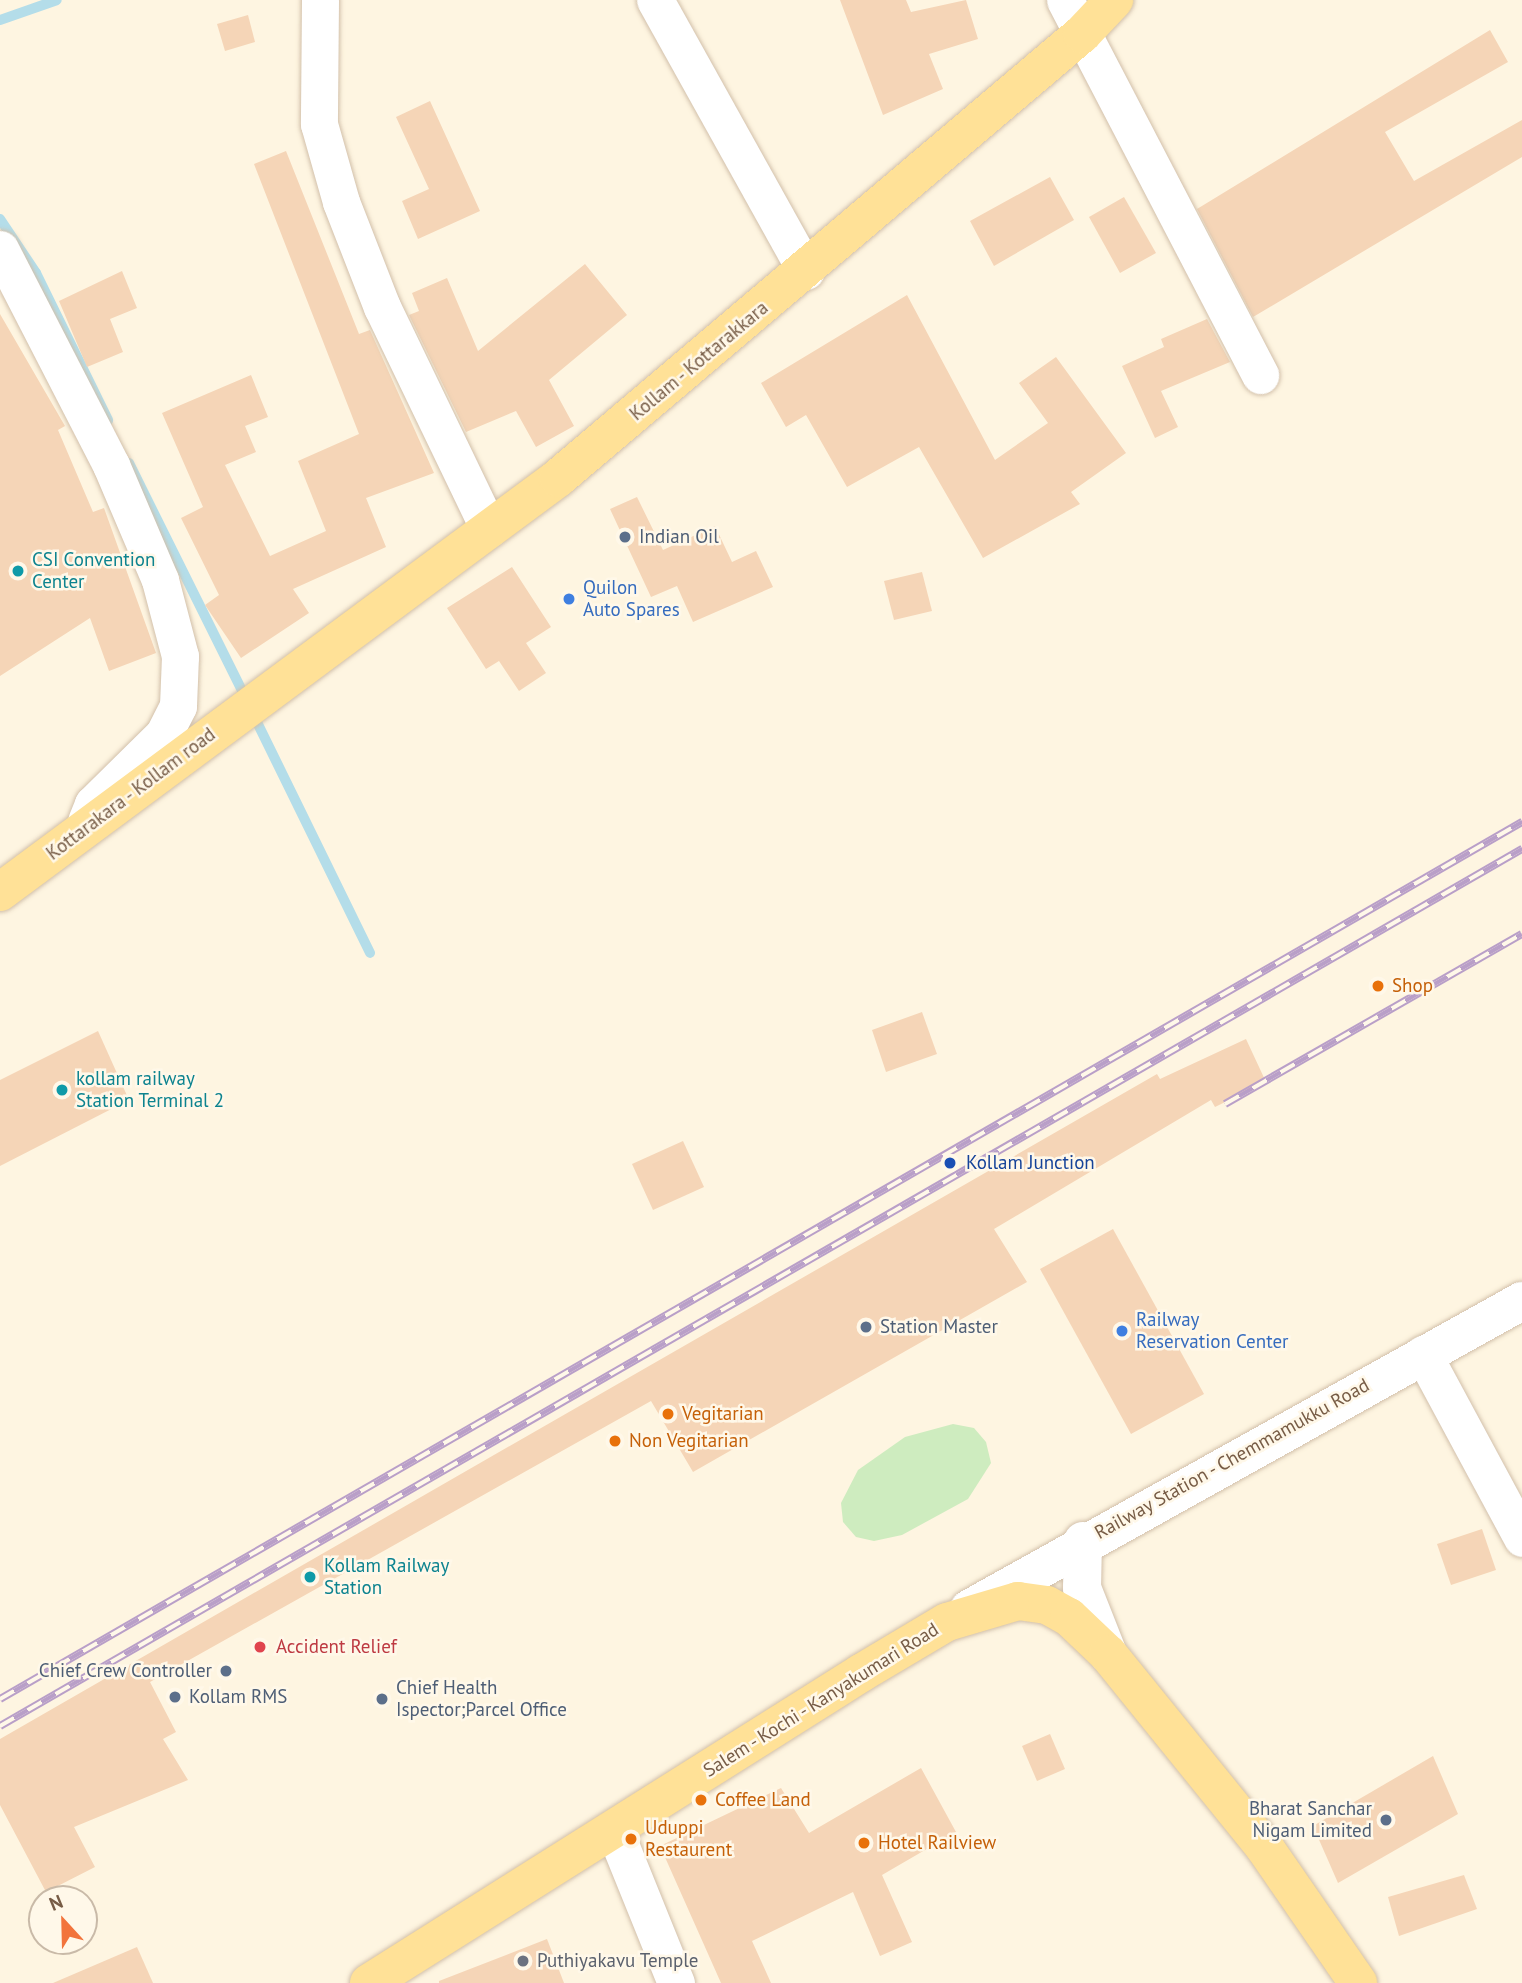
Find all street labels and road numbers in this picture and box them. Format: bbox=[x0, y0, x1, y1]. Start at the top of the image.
street label: Kollam - Kottarakkara bbox=[624, 296, 774, 426]
street label: Kottarakara - Kollam road bbox=[41, 722, 221, 866]
street label: Railway Station - Chemmamukku Road bbox=[1089, 1373, 1375, 1545]
street label: Salem - Kochi - Kanyakumari Road bbox=[697, 1616, 945, 1784]

